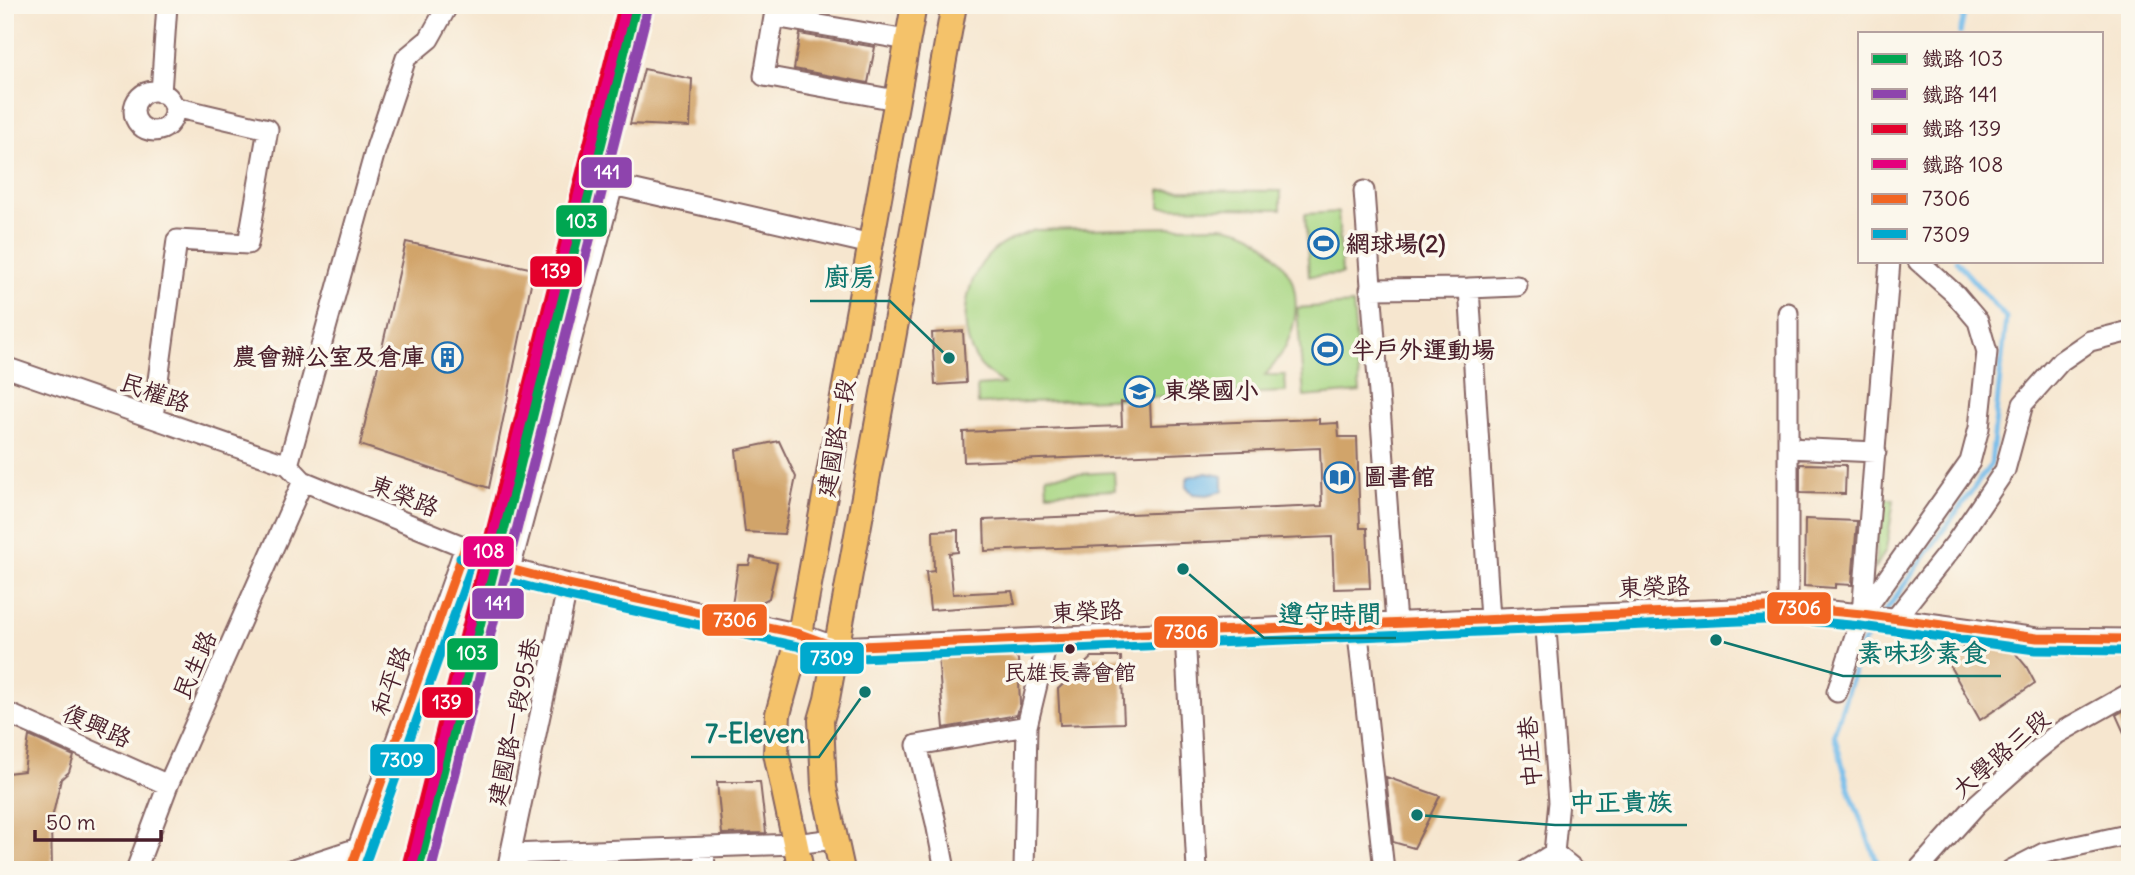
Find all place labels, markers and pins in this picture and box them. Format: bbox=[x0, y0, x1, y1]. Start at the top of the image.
sports icon: 網球場(2) bbox=[1306, 227, 1340, 261]
place label: 網球場(2) bbox=[1346, 228, 1445, 258]
callout: 廚房 bbox=[810, 254, 890, 301]
sports icon: 半戶外運動場 bbox=[1311, 333, 1345, 367]
place label: 半戶外運動場 bbox=[1351, 334, 1495, 364]
building icon: 農會辦公室及倉庫 bbox=[431, 340, 465, 374]
place label: 農會辦公室及倉庫 bbox=[233, 341, 425, 371]
school or university icon: 東榮國小 bbox=[1123, 374, 1157, 408]
place label: 東榮國小 bbox=[1163, 375, 1259, 405]
library icon: 圖書館 bbox=[1323, 460, 1357, 494]
place label: 圖書館 bbox=[1363, 461, 1435, 491]
callout: 遵守時間 bbox=[1264, 591, 1396, 638]
callout: 素味珍素食 bbox=[1843, 629, 2001, 676]
marker: 民雄長壽會館 bbox=[1063, 642, 1077, 656]
place label: 民雄長壽會館 bbox=[1004, 658, 1136, 686]
callout: 7-Eleven bbox=[691, 710, 819, 757]
callout: 中正貴族 bbox=[1555, 778, 1687, 825]

